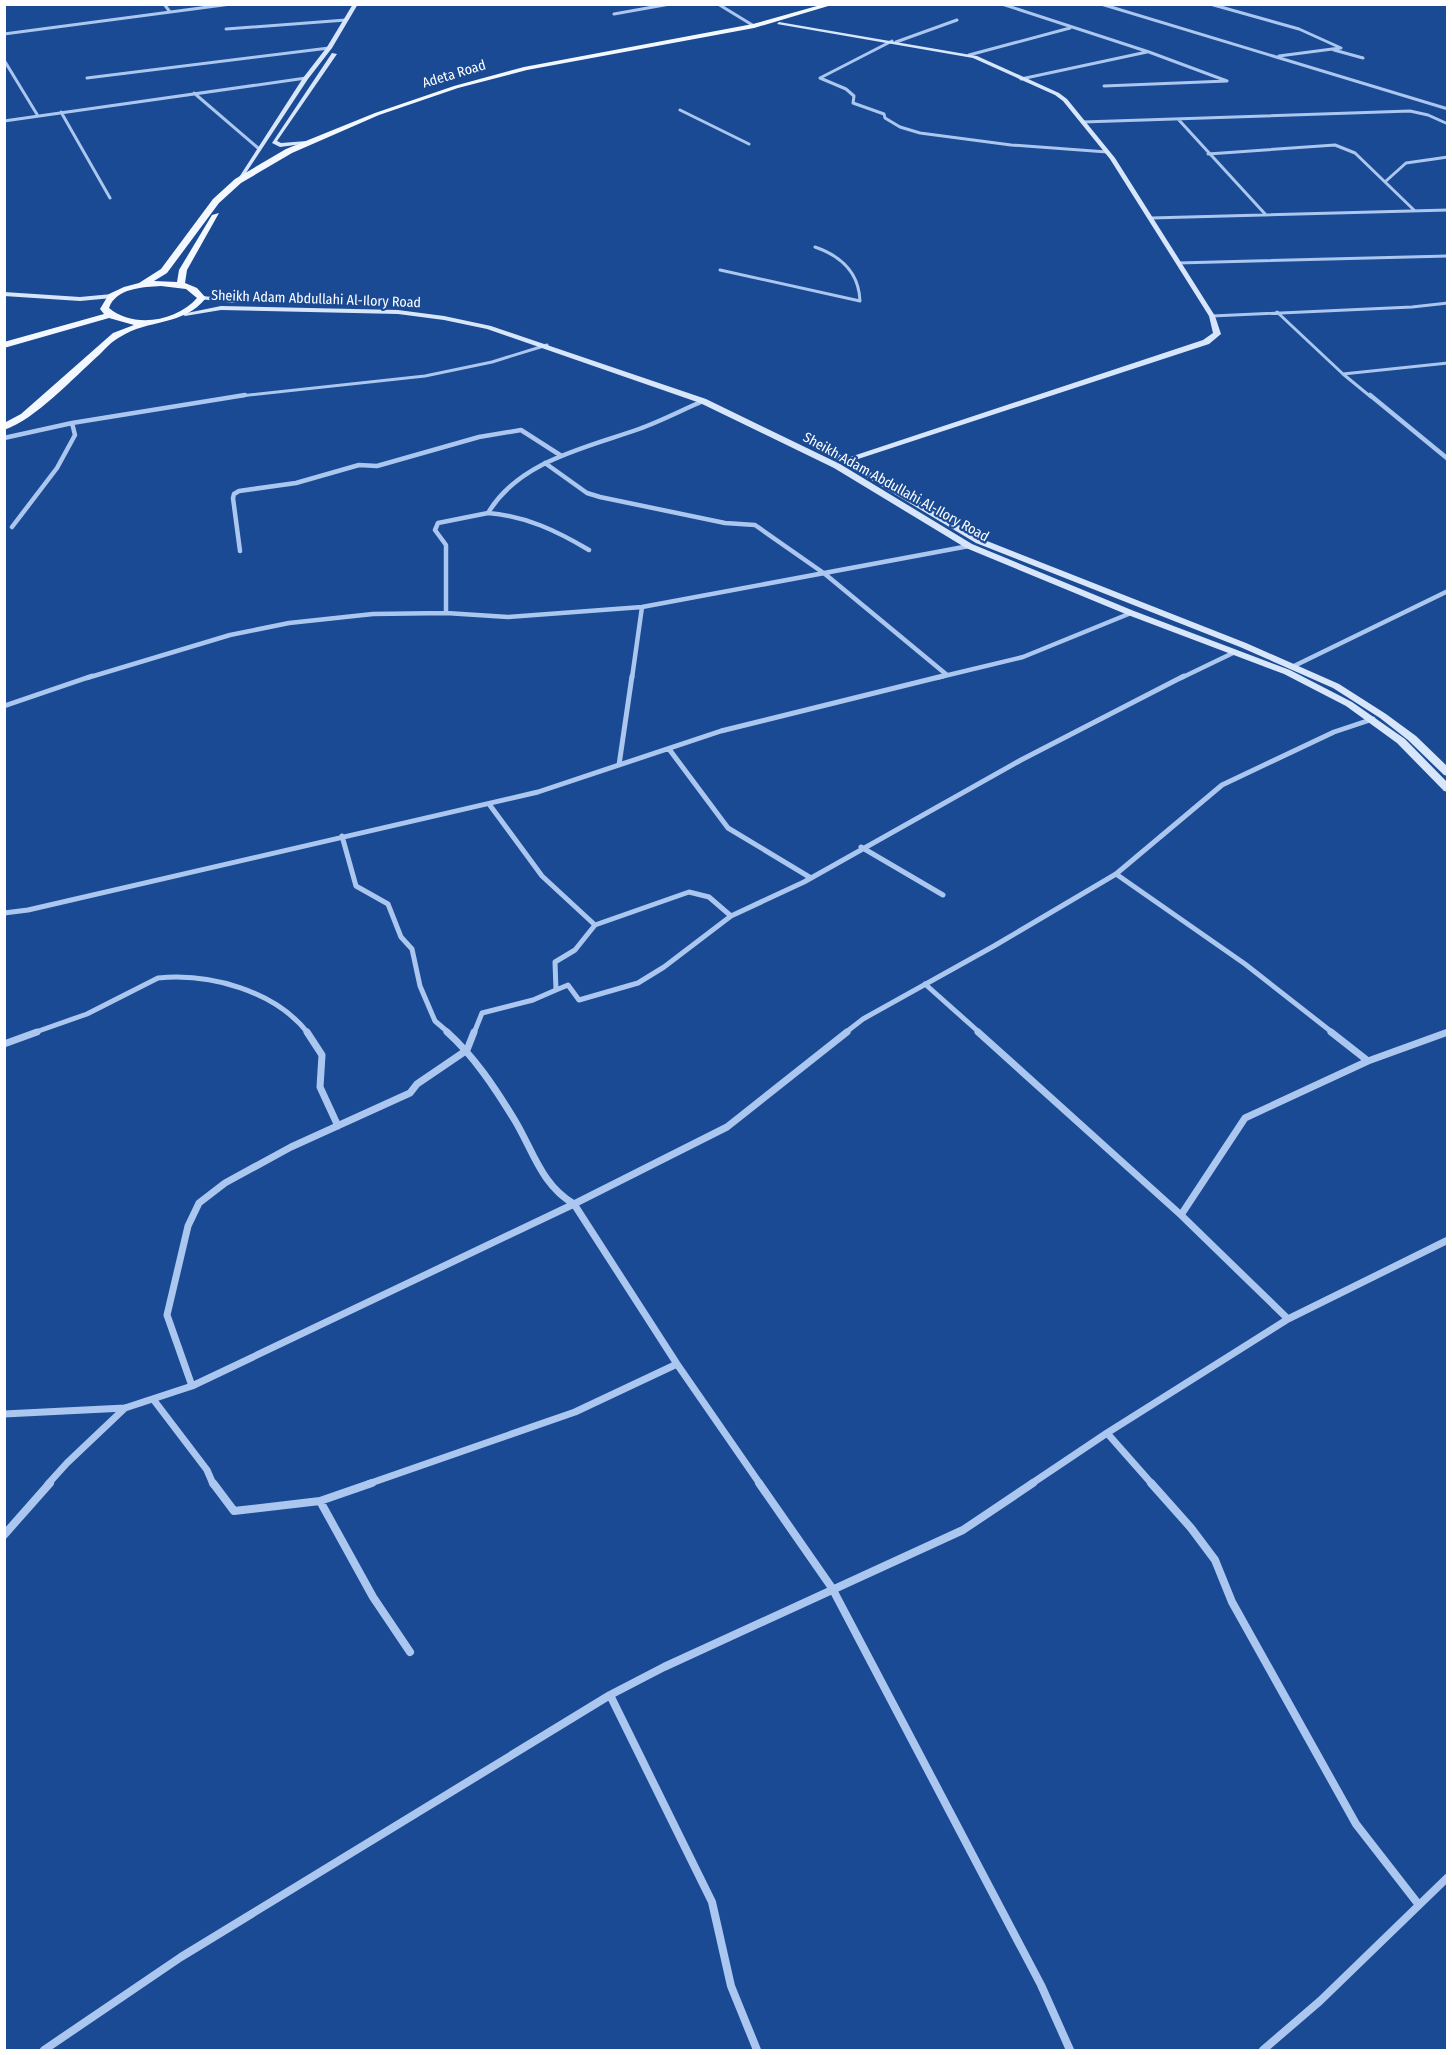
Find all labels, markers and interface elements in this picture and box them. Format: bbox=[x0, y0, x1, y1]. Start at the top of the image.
street label: Adeta Road bbox=[420, 56, 488, 92]
street label: Sheikh Adam Abdullahi Al-Ilory Road bbox=[211, 287, 421, 311]
street label: Sheikh Adam Abdullahi Al-Ilory Road bbox=[800, 429, 992, 545]

